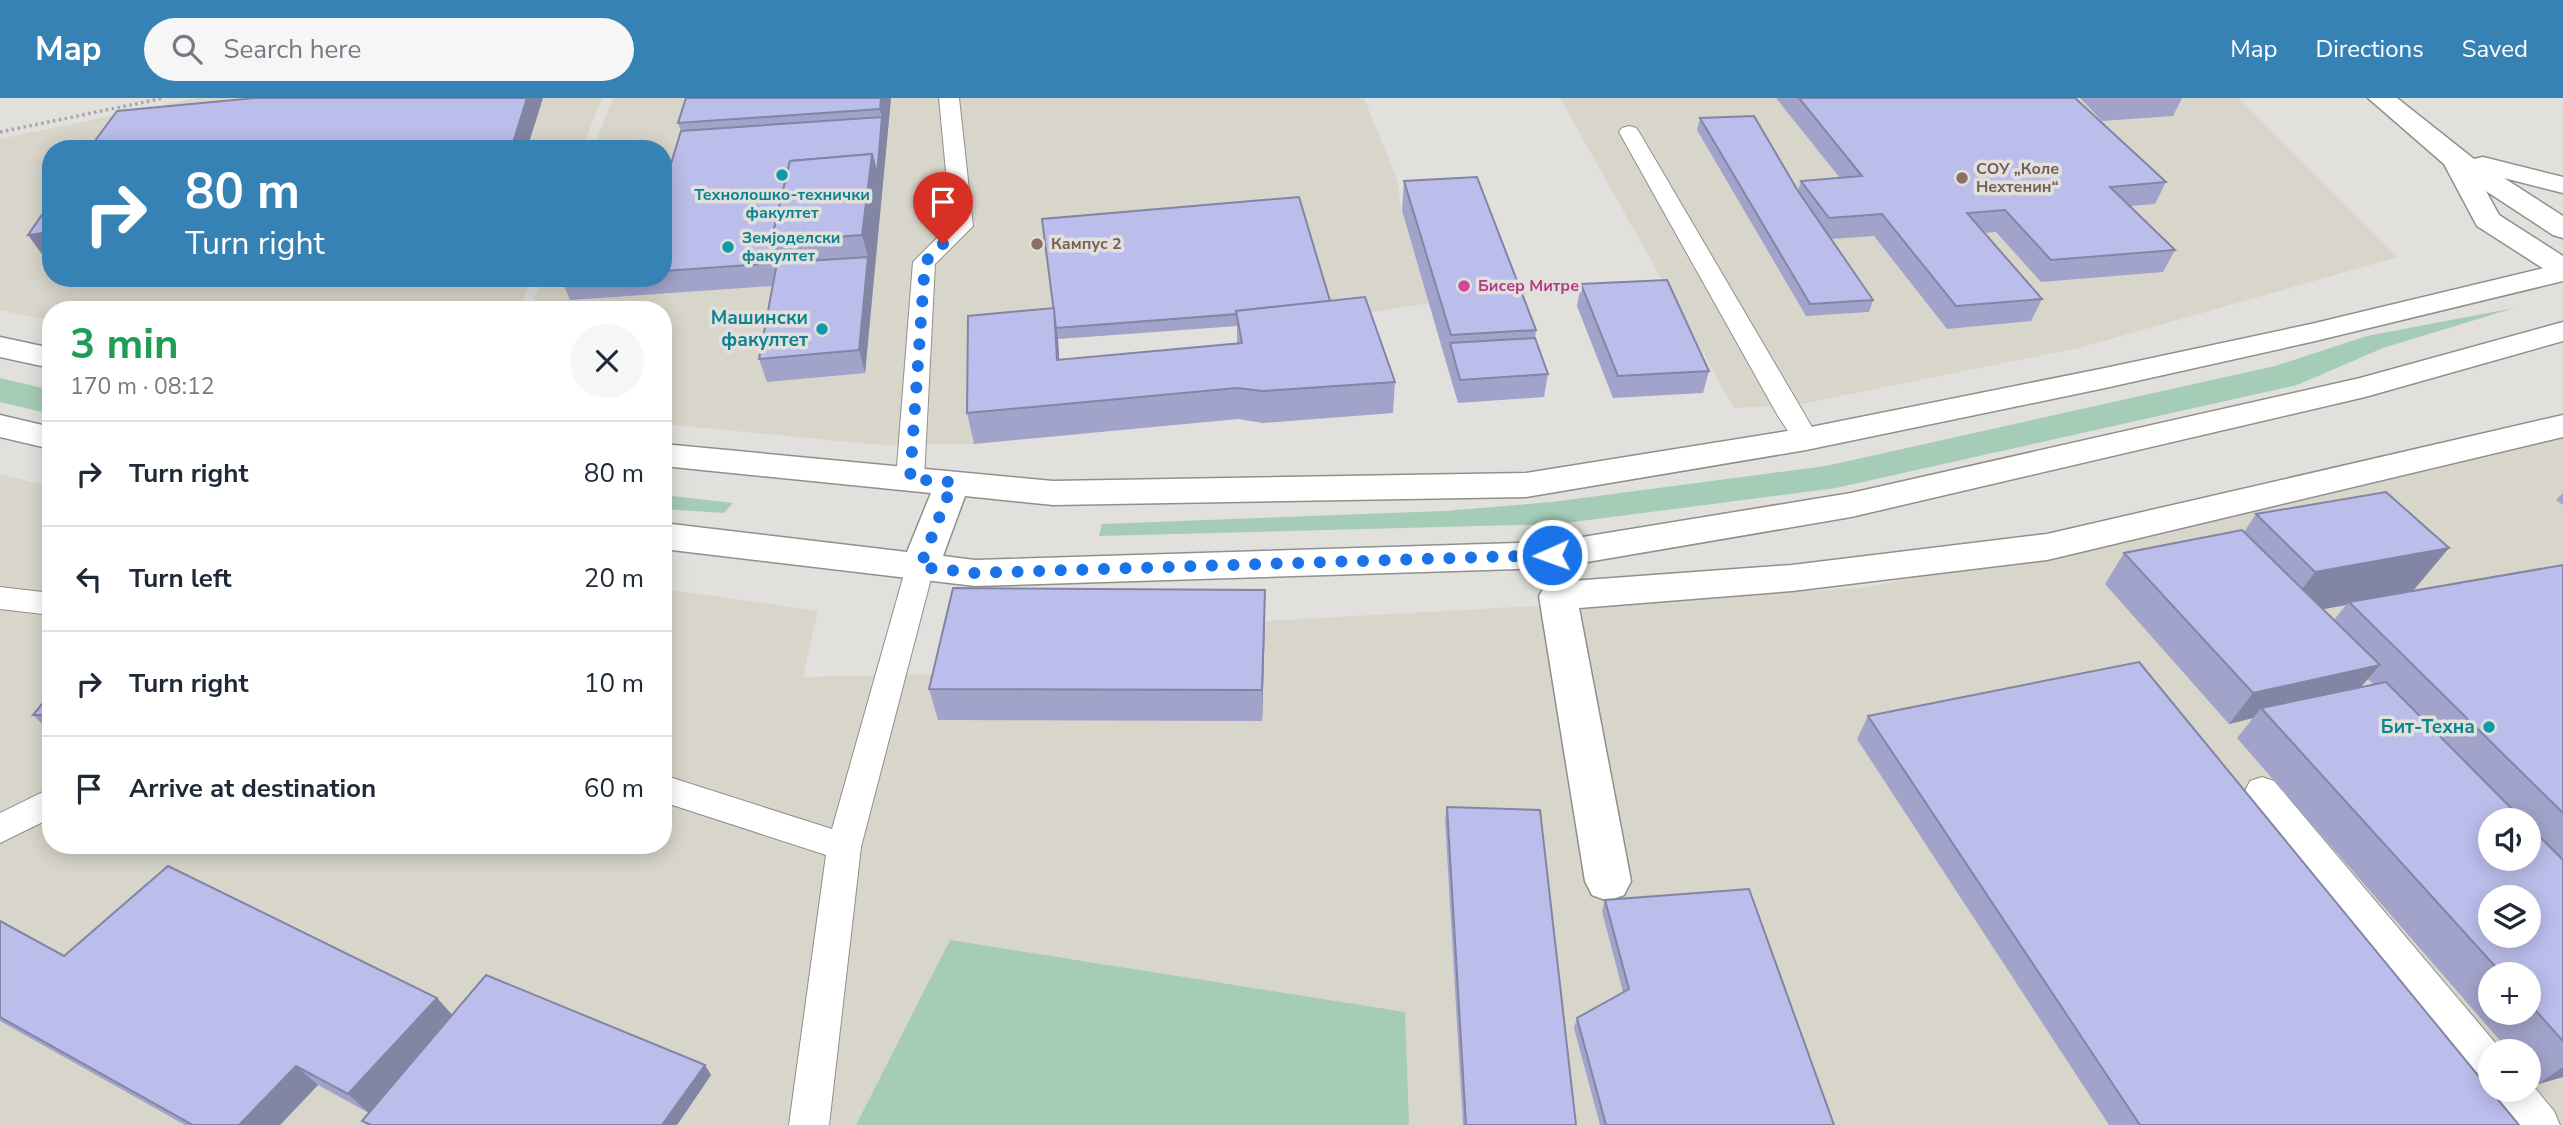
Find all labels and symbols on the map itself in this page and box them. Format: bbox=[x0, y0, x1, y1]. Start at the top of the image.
place label: СОУ „Коле Нехтенин“ bbox=[1976, 158, 2059, 198]
marker: Технолошко-технички факултет bbox=[774, 167, 790, 183]
marker: СОУ „Коле Нехтенин“ bbox=[1954, 170, 1970, 186]
pin bbox=[913, 172, 973, 244]
place label: Технолошко-технички факултет bbox=[694, 184, 870, 224]
place label: Земјоделски факултет bbox=[742, 227, 841, 267]
place label: Кампус 2 bbox=[1051, 233, 1122, 255]
marker: Кампус 2 bbox=[1029, 236, 1045, 252]
marker: Земјоделски факултет bbox=[720, 239, 736, 255]
place label: Бисер Митре bbox=[1478, 275, 1579, 297]
marker: Бисер Митре bbox=[1456, 278, 1472, 294]
place label: Машински факултет bbox=[711, 305, 808, 353]
marker: Машински факултет bbox=[814, 321, 830, 337]
position arrow bbox=[1515, 518, 1589, 592]
place label: Бит-Техна bbox=[2381, 714, 2475, 740]
marker: Бит-Техна bbox=[2481, 719, 2497, 735]

